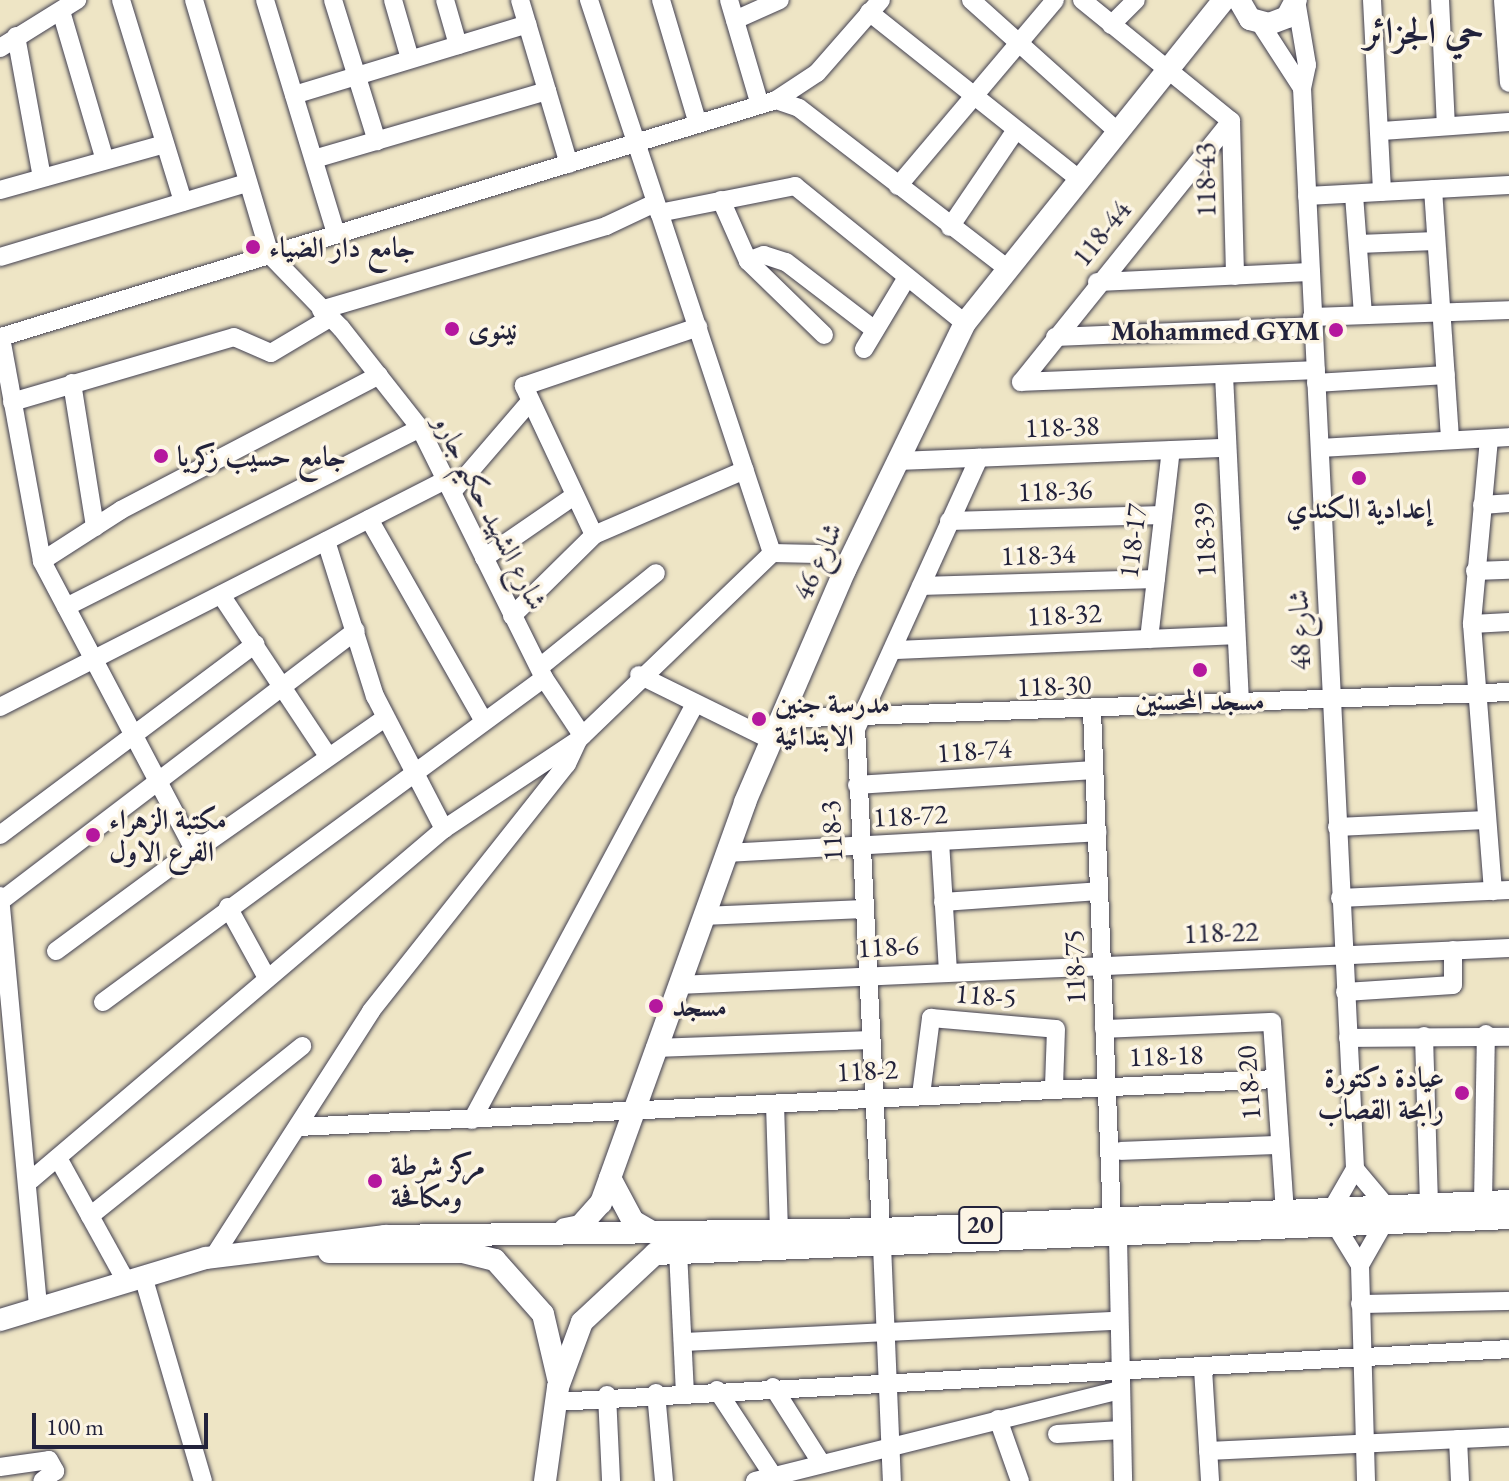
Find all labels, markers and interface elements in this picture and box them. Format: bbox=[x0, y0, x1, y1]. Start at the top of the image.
district label: حي الجزائر bbox=[1364, 9, 1484, 53]
street label: 118-43 bbox=[1188, 142, 1222, 218]
street label: 118-44 bbox=[1064, 193, 1138, 273]
place label: جامع دار الضياء bbox=[269, 230, 415, 264]
marker: جامع دار الضياء bbox=[244, 238, 262, 256]
place label: نينوى bbox=[468, 312, 518, 346]
place label: Mohammed GYM bbox=[1111, 313, 1320, 347]
marker: نينوى bbox=[443, 320, 461, 338]
marker: Mohammed GYM bbox=[1327, 321, 1345, 339]
street label: 118-38 bbox=[1024, 408, 1100, 444]
street label: شارع الشهيد حكيم جارو bbox=[427, 409, 555, 615]
place label: جامع حسيب زكريا bbox=[177, 439, 346, 473]
marker: جامع حسيب زكريا bbox=[152, 447, 170, 465]
marker: إعدادية الكندي bbox=[1350, 469, 1368, 487]
street label: 118-36 bbox=[1017, 472, 1093, 508]
place label: إعدادية الكندي bbox=[1286, 491, 1432, 525]
street label: 118-17 bbox=[1111, 502, 1153, 580]
street label: 118-39 bbox=[1185, 502, 1223, 578]
street label: شارع 46 bbox=[785, 517, 849, 605]
street label: 118-34 bbox=[1000, 536, 1076, 572]
street label: شارع 48 bbox=[1281, 589, 1317, 671]
street label: 118-32 bbox=[1026, 595, 1102, 633]
marker: مسجد المحسنين bbox=[1191, 661, 1209, 679]
street label: 118-30 bbox=[1016, 667, 1092, 703]
place label: مسجد المحسنين bbox=[1135, 683, 1265, 717]
place label: مدرسة جنين الابتدائية bbox=[775, 686, 890, 752]
marker: مدرسة جنين الابتدائية bbox=[750, 710, 768, 728]
street label: 118-74 bbox=[935, 731, 1013, 769]
street label: 118-72 bbox=[872, 796, 948, 834]
street label: 118-3 bbox=[813, 799, 849, 863]
place label: مكتبة الزهراء الفرع الاول bbox=[109, 802, 227, 868]
marker: مكتبة الزهراء الفرع الاول bbox=[84, 826, 102, 844]
street label: 118-22 bbox=[1183, 914, 1259, 950]
street label: 118-6 bbox=[856, 928, 920, 964]
street label: 118-75 bbox=[1056, 929, 1092, 1005]
street label: 118-5 bbox=[954, 976, 1018, 1014]
place label: مسجد bbox=[672, 989, 727, 1023]
marker: مسجد bbox=[647, 997, 665, 1015]
street label: 118-18 bbox=[1128, 1037, 1204, 1073]
street label: 118-20 bbox=[1229, 1044, 1267, 1122]
street label: 118-2 bbox=[835, 1052, 899, 1088]
place label: عيادة دكتورة رابحة القصاب bbox=[1317, 1060, 1444, 1126]
marker: عيادة دكتورة رابحة القصاب bbox=[1451, 1082, 1473, 1104]
place label: مركز شرطة ومكافحة bbox=[391, 1148, 485, 1214]
marker: مركز شرطة ومكافحة bbox=[366, 1172, 384, 1190]
road number: 20 bbox=[958, 1203, 1002, 1247]
scale bar bbox=[36, 1397, 212, 1447]
text: 100 m bbox=[46, 1411, 104, 1442]

